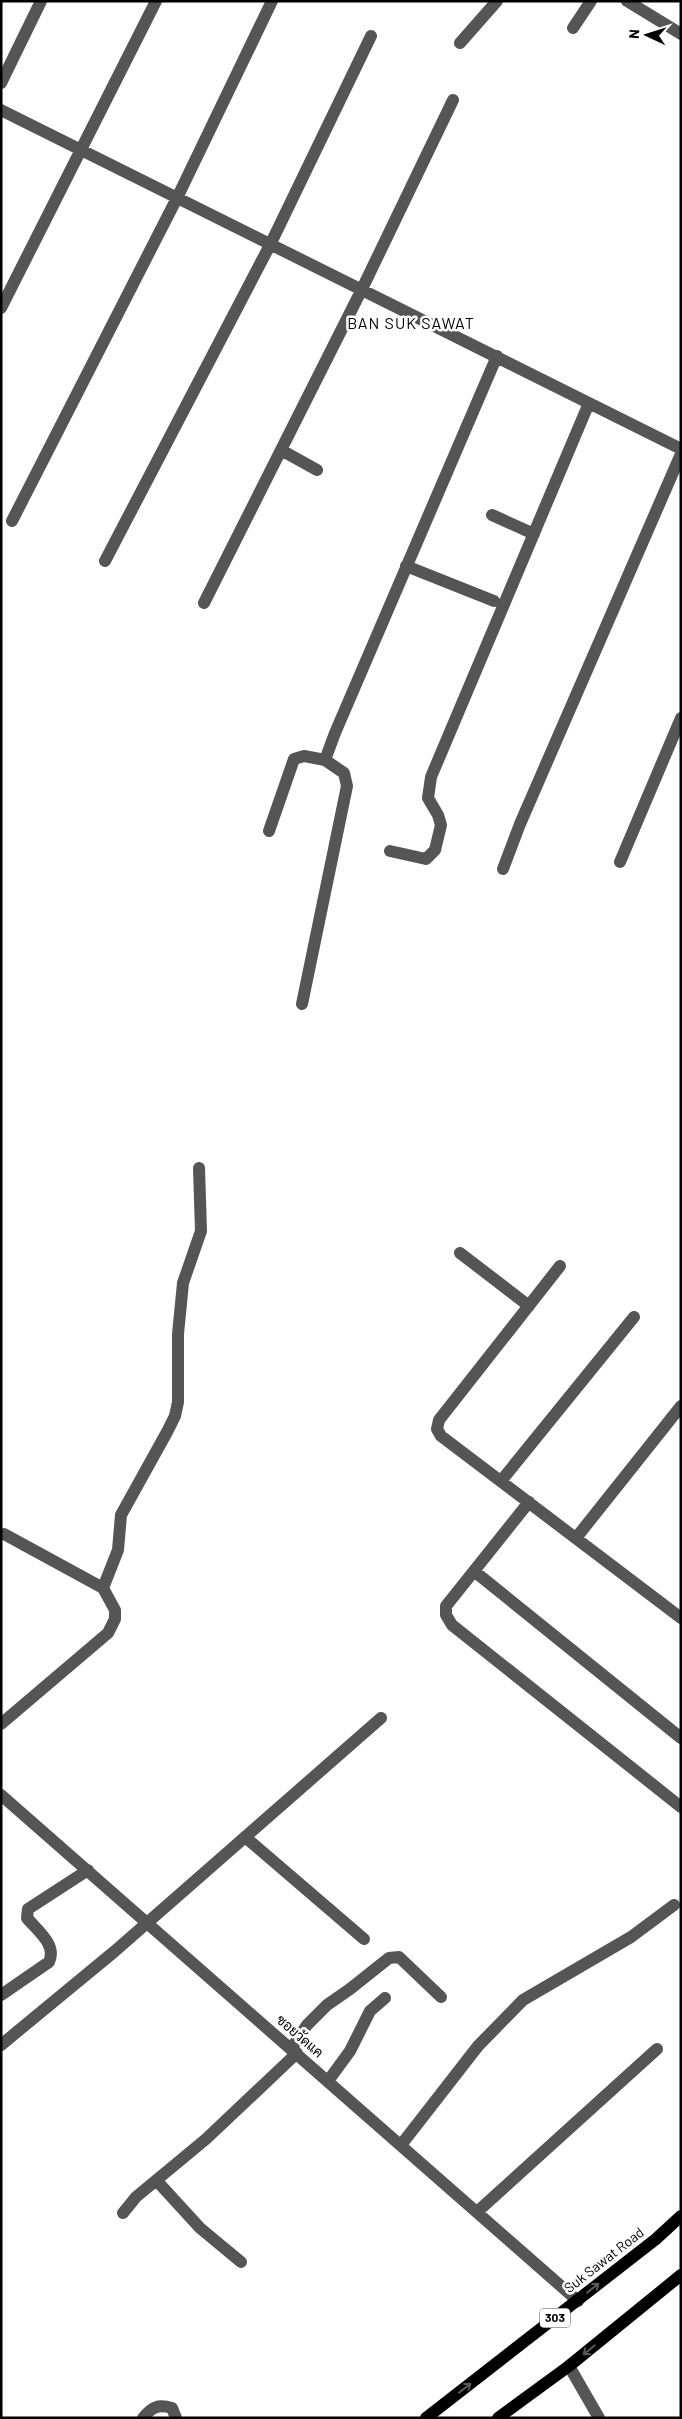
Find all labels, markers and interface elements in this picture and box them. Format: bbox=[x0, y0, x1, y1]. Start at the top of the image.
north arrow bbox=[622, 10, 672, 60]
text: N bbox=[625, 29, 642, 39]
district label: BAN SUK SAWAT bbox=[347, 313, 475, 332]
street label: ซอยวัดแค bbox=[273, 2011, 327, 2061]
street label: Suk Sawat Road bbox=[560, 2223, 647, 2296]
one-way arrow bbox=[586, 2283, 599, 2294]
road number: 303 bbox=[540, 2308, 570, 2328]
one-way arrow bbox=[582, 2345, 596, 2355]
one-way arrow bbox=[458, 2383, 472, 2393]

